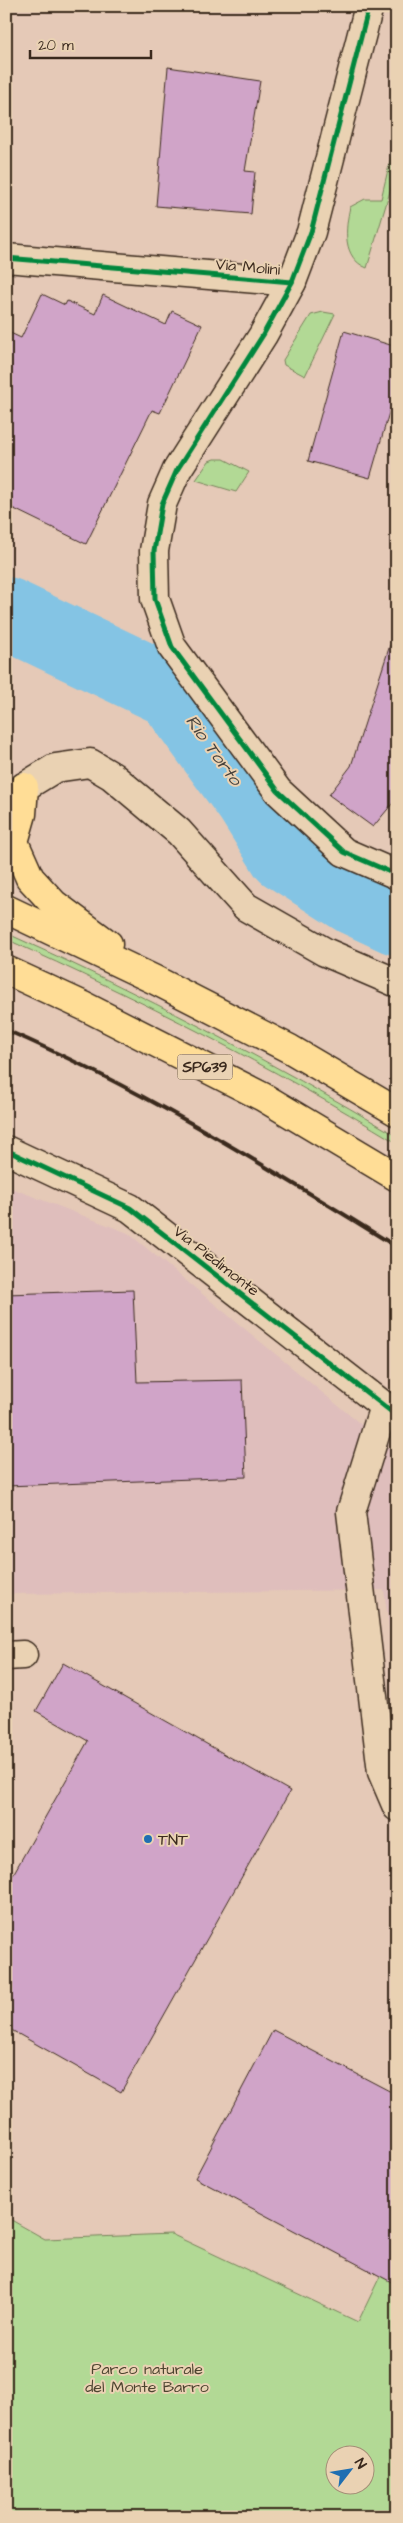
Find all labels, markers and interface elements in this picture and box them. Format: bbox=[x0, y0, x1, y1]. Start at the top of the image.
scale bar bbox=[30, 28, 151, 60]
text: 20 m bbox=[38, 35, 74, 56]
street label: Via Molini bbox=[215, 253, 282, 281]
water label: Rio Torto bbox=[180, 710, 249, 792]
road number: SP639 bbox=[178, 1054, 232, 1080]
street label: Via Piedimonte bbox=[169, 1220, 264, 1302]
place label: TNT bbox=[158, 1829, 188, 1851]
marker: TNT bbox=[142, 1833, 154, 1845]
park label: Parco naturale del Monte Barro bbox=[85, 2358, 209, 2398]
north arrow bbox=[326, 2446, 376, 2496]
text: N bbox=[349, 2455, 371, 2473]

